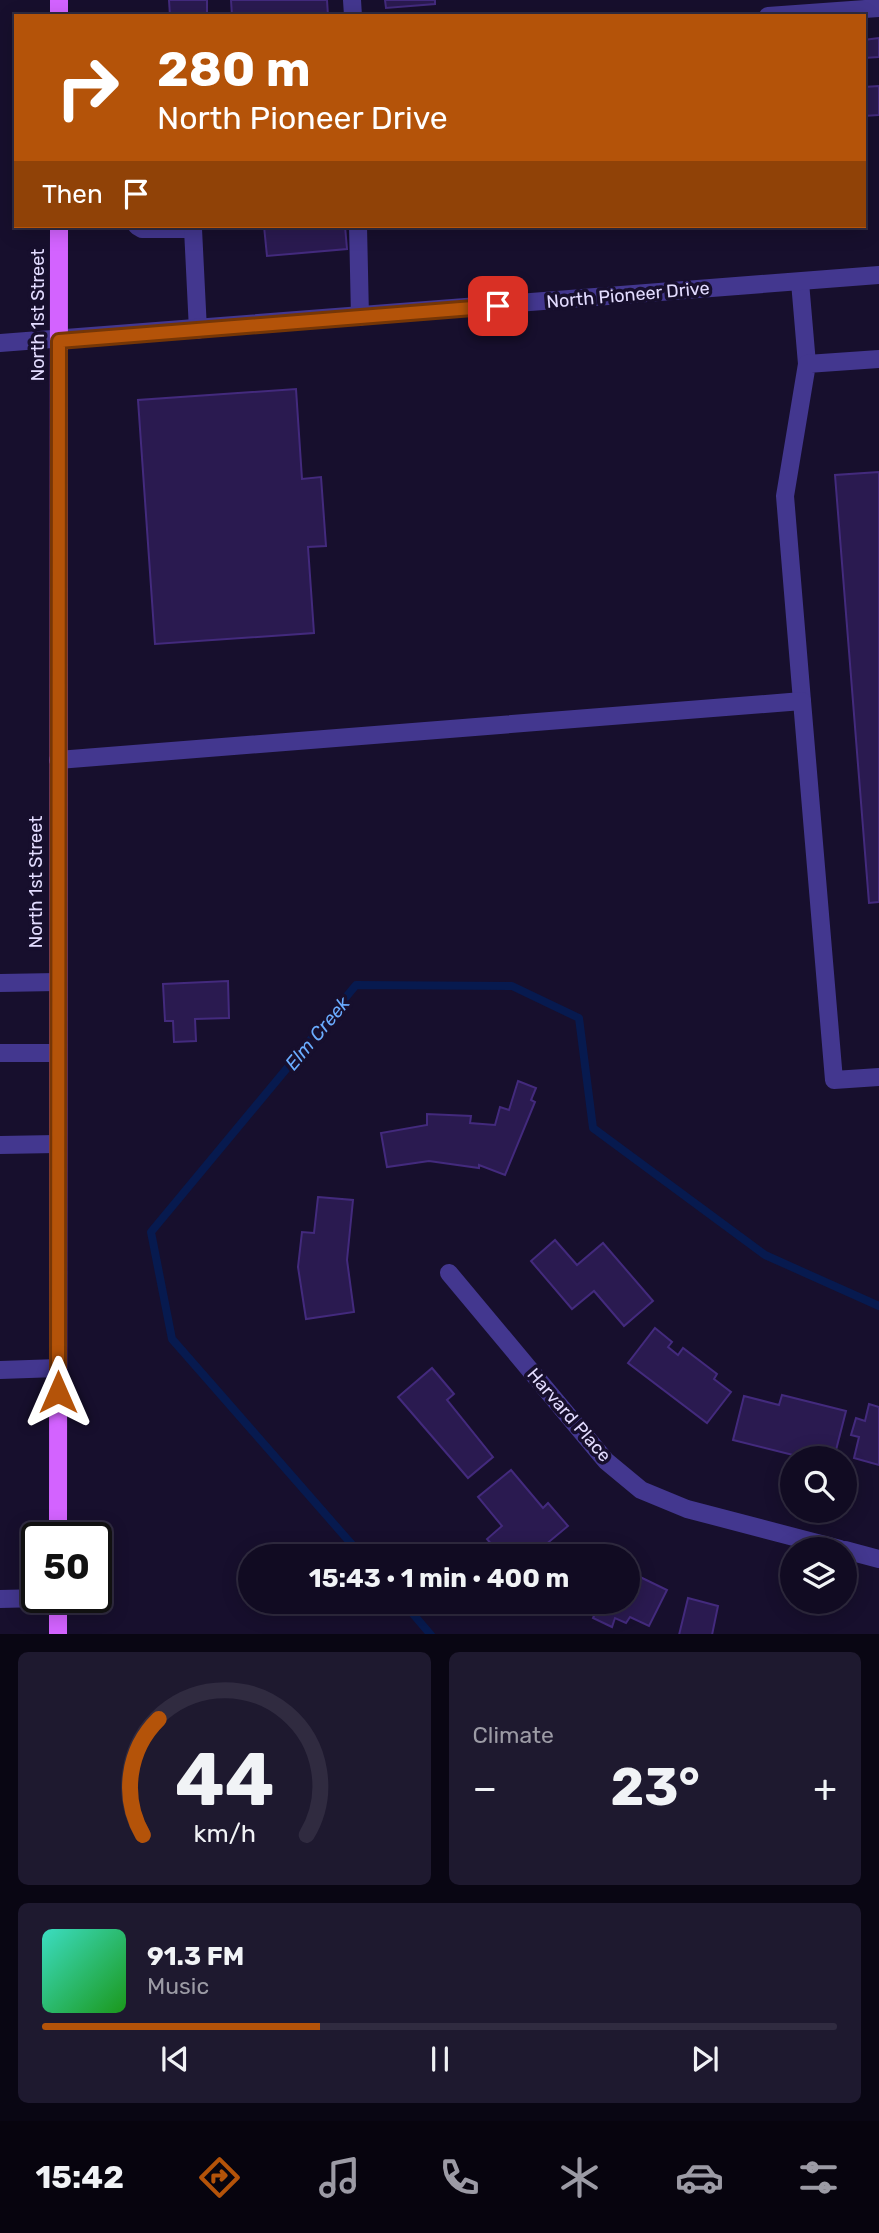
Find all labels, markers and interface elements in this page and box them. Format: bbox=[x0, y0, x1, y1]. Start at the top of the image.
text: 280 m bbox=[157, 40, 311, 98]
icon: right bbox=[42, 42, 133, 133]
text: North Pioneer Drive bbox=[157, 99, 448, 137]
icon: arrive bbox=[117, 175, 155, 213]
text: Then bbox=[42, 179, 103, 210]
street label: North 1st Street bbox=[27, 249, 49, 381]
pin bbox=[468, 276, 528, 336]
street label: North Pioneer Drive bbox=[546, 277, 710, 313]
icon: arrive bbox=[479, 287, 517, 325]
street label: North 1st Street bbox=[25, 816, 47, 948]
water label: Elm Creek bbox=[280, 992, 355, 1075]
position arrow bbox=[21, 1355, 95, 1429]
street label: Harvard Place bbox=[522, 1364, 616, 1466]
map controls bbox=[780, 1446, 857, 1614]
button: search bbox=[780, 1446, 857, 1523]
speed limit sign: 50 bbox=[21, 1522, 112, 1613]
button: layers bbox=[780, 1537, 857, 1614]
text: 15:43 · 1 min · 400 m bbox=[309, 1563, 569, 1594]
text: Climate bbox=[473, 1721, 554, 1749]
text: 44 bbox=[175, 1737, 274, 1823]
text: 23° bbox=[611, 1756, 700, 1818]
text: − bbox=[473, 1765, 497, 1811]
text: + bbox=[813, 1765, 837, 1811]
text: km/h bbox=[193, 1818, 255, 1847]
text: 91.3 FM bbox=[147, 1941, 244, 1972]
text: Music bbox=[147, 1972, 209, 2000]
icon: previous bbox=[156, 2040, 194, 2078]
icon: pause bbox=[421, 2040, 459, 2078]
icon: next bbox=[686, 2040, 724, 2078]
icon: directions bbox=[195, 2153, 244, 2202]
icon: music bbox=[315, 2153, 364, 2202]
icon: phone bbox=[435, 2153, 484, 2202]
icon: climate bbox=[555, 2153, 604, 2202]
icon: car bbox=[675, 2153, 724, 2202]
icon: filters bbox=[794, 2153, 843, 2202]
text: 15:42 bbox=[35, 2158, 124, 2196]

